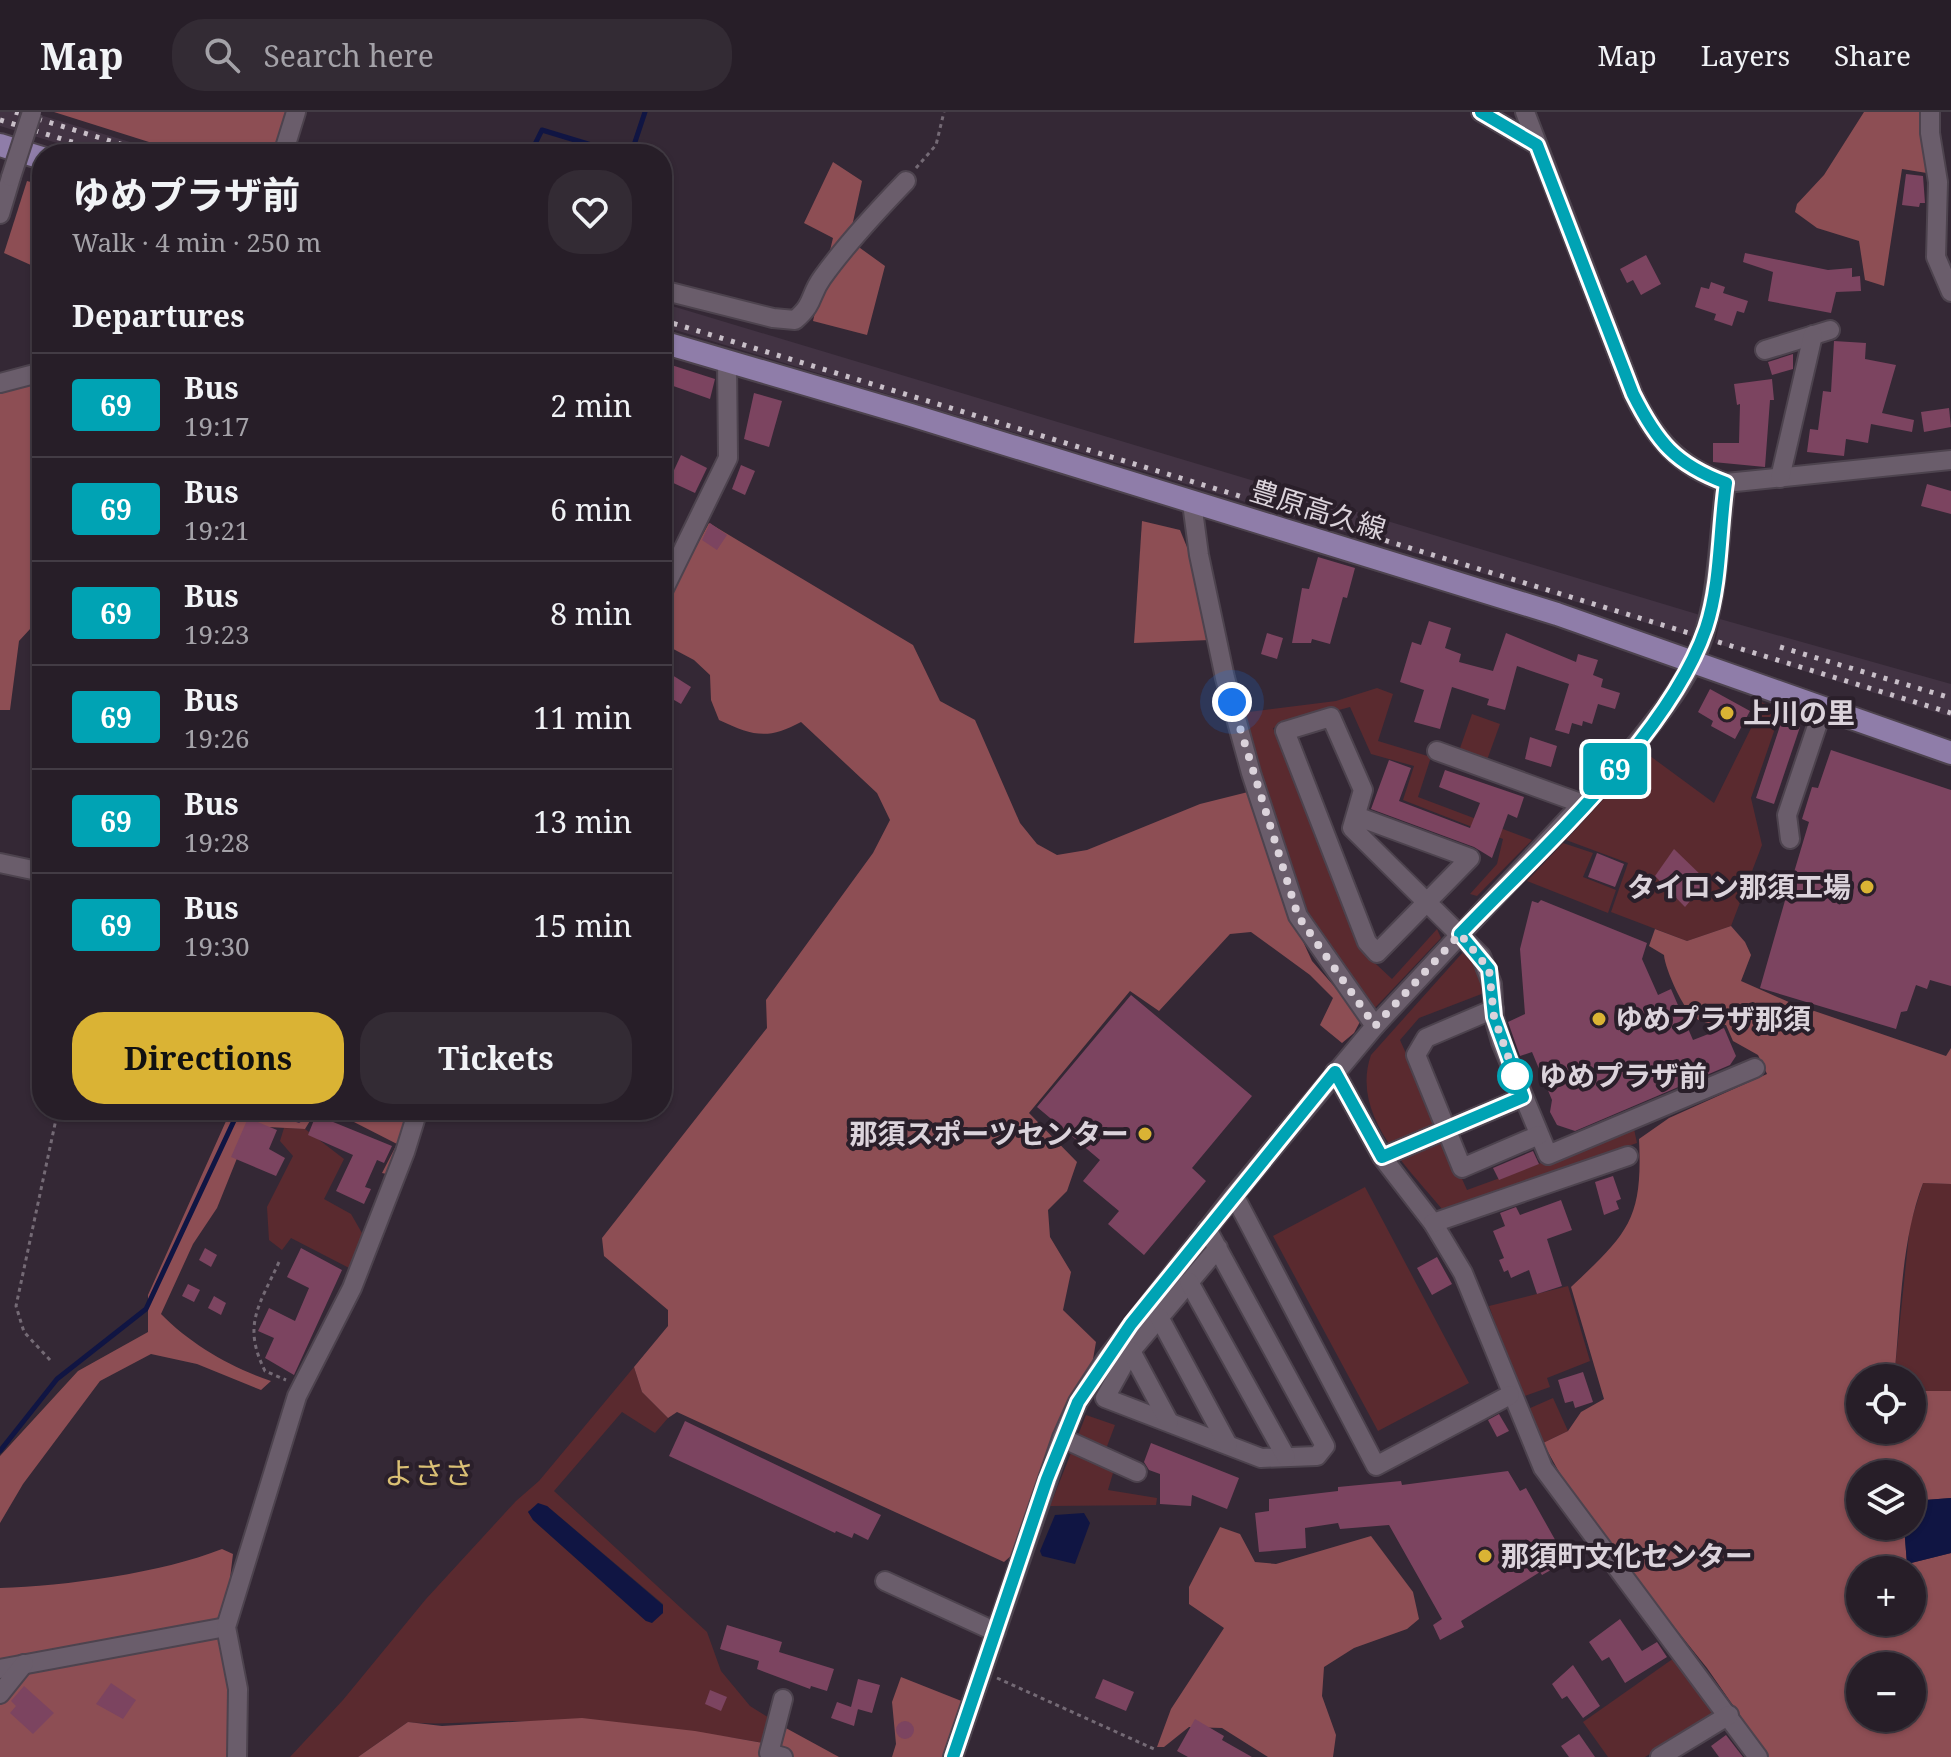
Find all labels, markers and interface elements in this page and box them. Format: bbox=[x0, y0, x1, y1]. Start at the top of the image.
search box bbox=[172, 19, 732, 91]
text: Map bbox=[40, 29, 124, 81]
icon: search bbox=[200, 33, 244, 77]
text: Search here bbox=[264, 35, 434, 76]
text: Map bbox=[1598, 36, 1657, 74]
text: Layers bbox=[1701, 36, 1790, 74]
text: Share bbox=[1834, 36, 1911, 74]
text: ゆめプラザ前 bbox=[72, 168, 300, 220]
button: heart bbox=[548, 170, 632, 254]
text: Walk · 4 min · 250 m bbox=[72, 224, 321, 260]
text: Departures bbox=[72, 295, 245, 336]
text: Bus bbox=[184, 367, 239, 408]
text: 2 min bbox=[550, 385, 632, 426]
text: 69 bbox=[100, 386, 132, 424]
text: 19:17 bbox=[184, 408, 250, 444]
street label: 豊原高久線 bbox=[1246, 470, 1391, 548]
text: Bus bbox=[184, 471, 239, 512]
text: 6 min bbox=[550, 489, 632, 530]
text: 69 bbox=[100, 490, 132, 528]
text: 19:21 bbox=[184, 512, 250, 548]
text: Bus bbox=[184, 575, 239, 616]
text: 8 min bbox=[550, 593, 632, 634]
text: 69 bbox=[100, 594, 132, 632]
text: 19:23 bbox=[184, 616, 250, 652]
text: Bus bbox=[184, 679, 239, 720]
your location bbox=[1212, 682, 1252, 722]
place label: 上川の里 bbox=[1743, 693, 1855, 731]
text: 11 min bbox=[533, 697, 632, 738]
text: 69 bbox=[100, 698, 132, 736]
marker: 上川の里 bbox=[1718, 704, 1736, 722]
text: 19:26 bbox=[184, 720, 250, 756]
line badge: 69 bbox=[1579, 743, 1651, 795]
text: 69 bbox=[1599, 750, 1631, 788]
text: Bus bbox=[184, 783, 239, 824]
text: 13 min bbox=[533, 801, 632, 842]
text: 69 bbox=[100, 802, 132, 840]
text: 19:28 bbox=[184, 824, 250, 860]
place label: タイロン那須工場 bbox=[1627, 867, 1851, 905]
marker: タイロン那須工場 bbox=[1858, 878, 1876, 896]
text: Bus bbox=[184, 887, 239, 928]
text: 15 min bbox=[533, 905, 632, 946]
text: 69 bbox=[100, 906, 132, 944]
text: 19:30 bbox=[184, 928, 250, 964]
place label: ゆめプラザ那須 bbox=[1615, 999, 1811, 1037]
marker: ゆめプラザ那須 bbox=[1590, 1010, 1608, 1028]
button: Directions bbox=[72, 1012, 344, 1104]
button: Tickets bbox=[360, 1012, 632, 1104]
place label: ゆめプラザ前 bbox=[1539, 1056, 1707, 1094]
marker: ゆめプラザ前 bbox=[1498, 1059, 1532, 1093]
place label: 那須スポーツセンター bbox=[850, 1114, 1129, 1152]
marker: 那須スポーツセンター bbox=[1136, 1125, 1154, 1143]
map controls bbox=[1846, 1364, 1926, 1732]
button: locate bbox=[1846, 1364, 1926, 1444]
district label: よささ bbox=[384, 1452, 474, 1493]
button: layers bbox=[1846, 1460, 1926, 1540]
place label: 那須町文化センター bbox=[1501, 1536, 1753, 1574]
marker: 那須町文化センター bbox=[1476, 1547, 1494, 1565]
button: + bbox=[1846, 1556, 1926, 1636]
button: − bbox=[1846, 1652, 1926, 1732]

